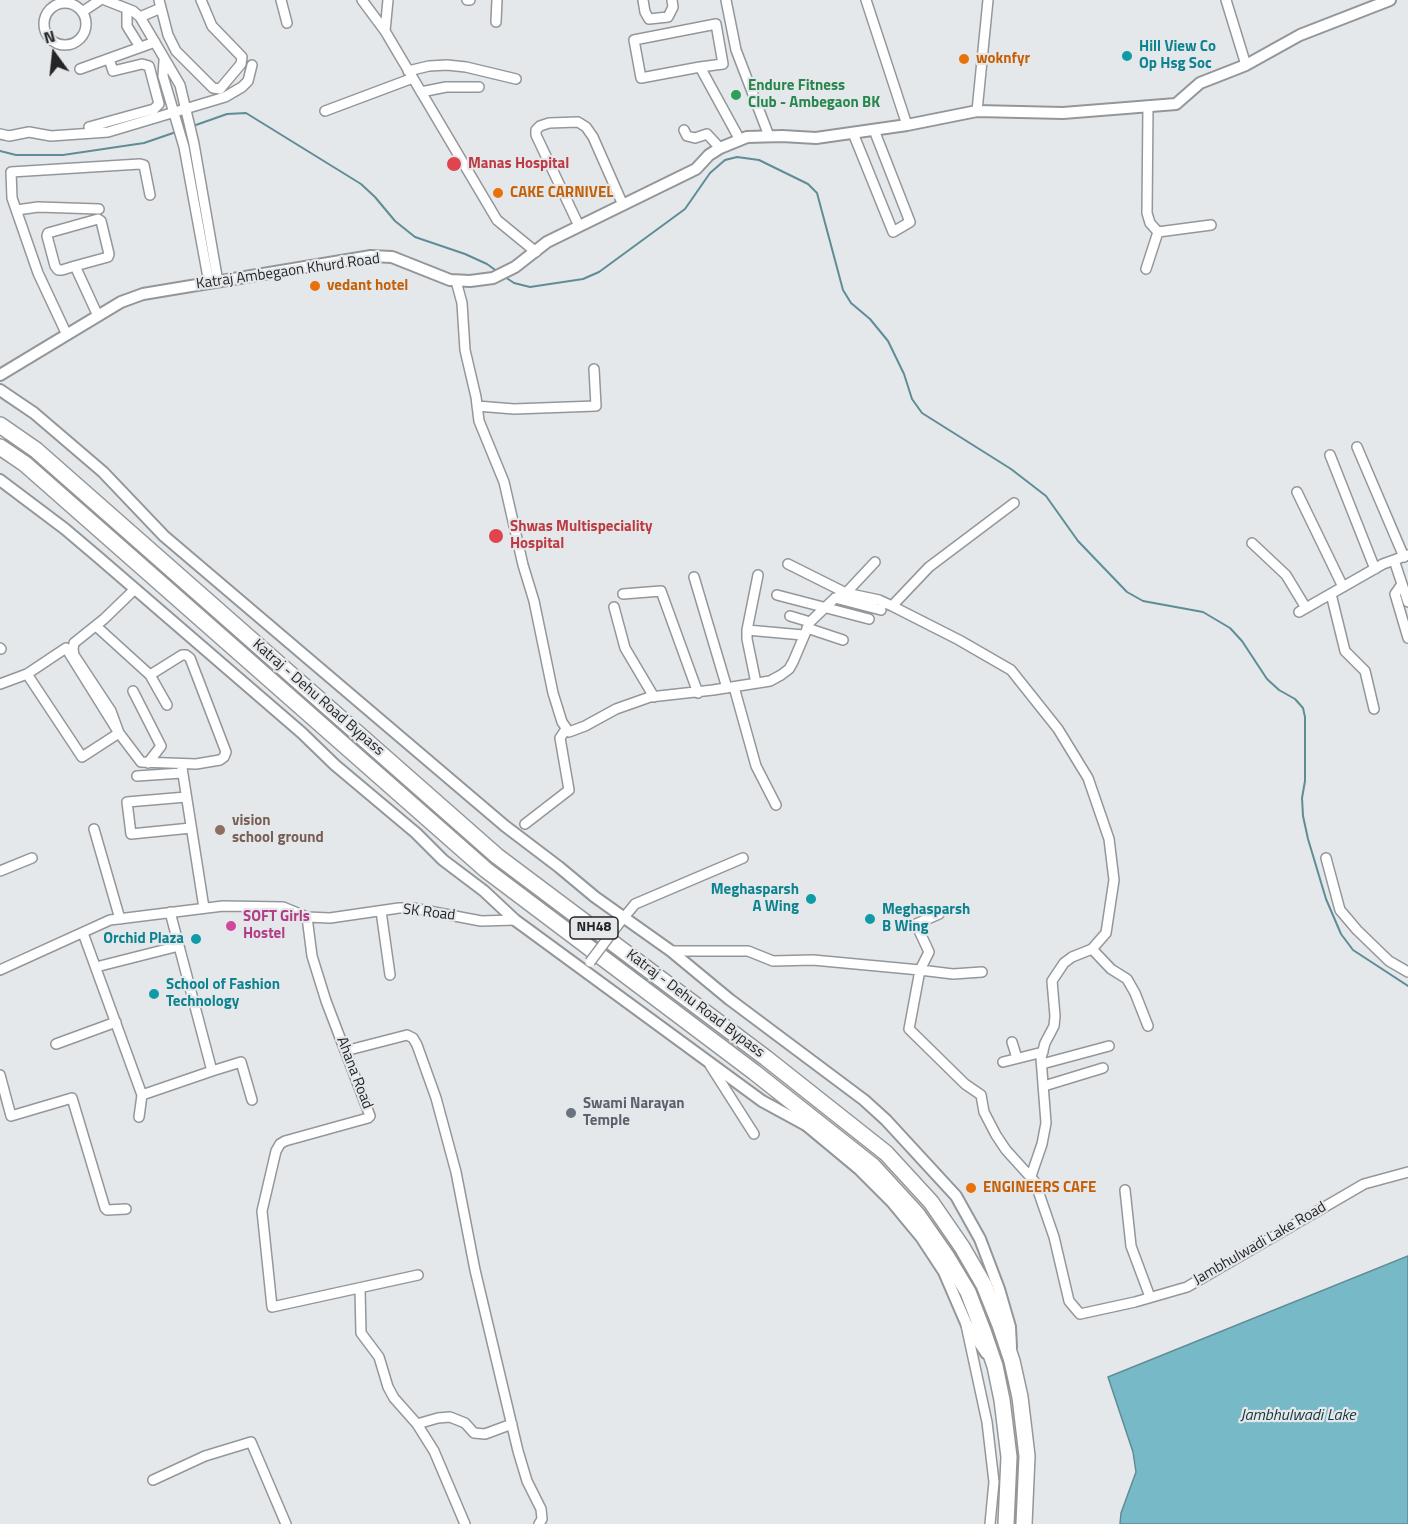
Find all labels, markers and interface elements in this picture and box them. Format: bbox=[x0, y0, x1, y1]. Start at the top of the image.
north arrow bbox=[24, 24, 84, 84]
text: N bbox=[41, 24, 58, 50]
place label: Hill View Co Op Hsg Soc bbox=[1139, 38, 1216, 73]
marker: Hill View Co Op Hsg Soc bbox=[1120, 49, 1134, 63]
place label: woknfyr bbox=[976, 50, 1030, 68]
marker: woknfyr bbox=[957, 52, 971, 66]
place label: Endure Fitness Club - Ambegaon BK bbox=[748, 77, 880, 112]
marker: Endure Fitness Club - Ambegaon BK bbox=[729, 88, 743, 102]
marker: Manas Hospital bbox=[445, 155, 463, 173]
place label: Manas Hospital bbox=[468, 155, 569, 173]
place label: CAKE CARNIVEL bbox=[510, 184, 613, 202]
marker: CAKE CARNIVEL bbox=[491, 186, 505, 200]
street label: Katraj Ambegaon Khurd Road bbox=[195, 250, 381, 294]
place label: vedant hotel bbox=[327, 277, 408, 295]
marker: vedant hotel bbox=[308, 279, 322, 293]
place label: Shwas Multispeciality Hospital bbox=[510, 518, 653, 553]
marker: Shwas Multispeciality Hospital bbox=[487, 527, 505, 545]
street label: Katraj - Dehu Road Bypass bbox=[248, 636, 388, 760]
place label: vision school ground bbox=[232, 812, 324, 847]
marker: vision school ground bbox=[213, 823, 227, 837]
place label: Meghasparsh A Wing bbox=[711, 881, 799, 916]
marker: Meghasparsh A Wing bbox=[804, 892, 818, 906]
street label: SK Road bbox=[402, 901, 456, 925]
place label: Meghasparsh B Wing bbox=[882, 901, 970, 936]
place label: SOFT Girls Hostel bbox=[243, 908, 310, 943]
marker: Meghasparsh B Wing bbox=[863, 912, 877, 926]
road number: NH48 bbox=[570, 917, 618, 939]
marker: SOFT Girls Hostel bbox=[224, 919, 238, 933]
place label: Orchid Plaza bbox=[103, 930, 184, 948]
marker: Orchid Plaza bbox=[189, 932, 203, 946]
street label: Katraj - Dehu Road Bypass bbox=[622, 946, 768, 1062]
place label: School of Fashion Technology bbox=[166, 976, 280, 1011]
marker: School of Fashion Technology bbox=[147, 987, 161, 1001]
street label: Ahana Road bbox=[332, 1034, 376, 1112]
place label: Swami Narayan Temple bbox=[583, 1095, 685, 1130]
marker: Swami Narayan Temple bbox=[564, 1106, 578, 1120]
place label: ENGINEERS CAFE bbox=[983, 1179, 1096, 1197]
marker: ENGINEERS CAFE bbox=[964, 1181, 978, 1195]
street label: Jambhulwadi Lake Road bbox=[1190, 1199, 1330, 1289]
water label: Jambhulwadi Lake bbox=[1240, 1406, 1356, 1426]

